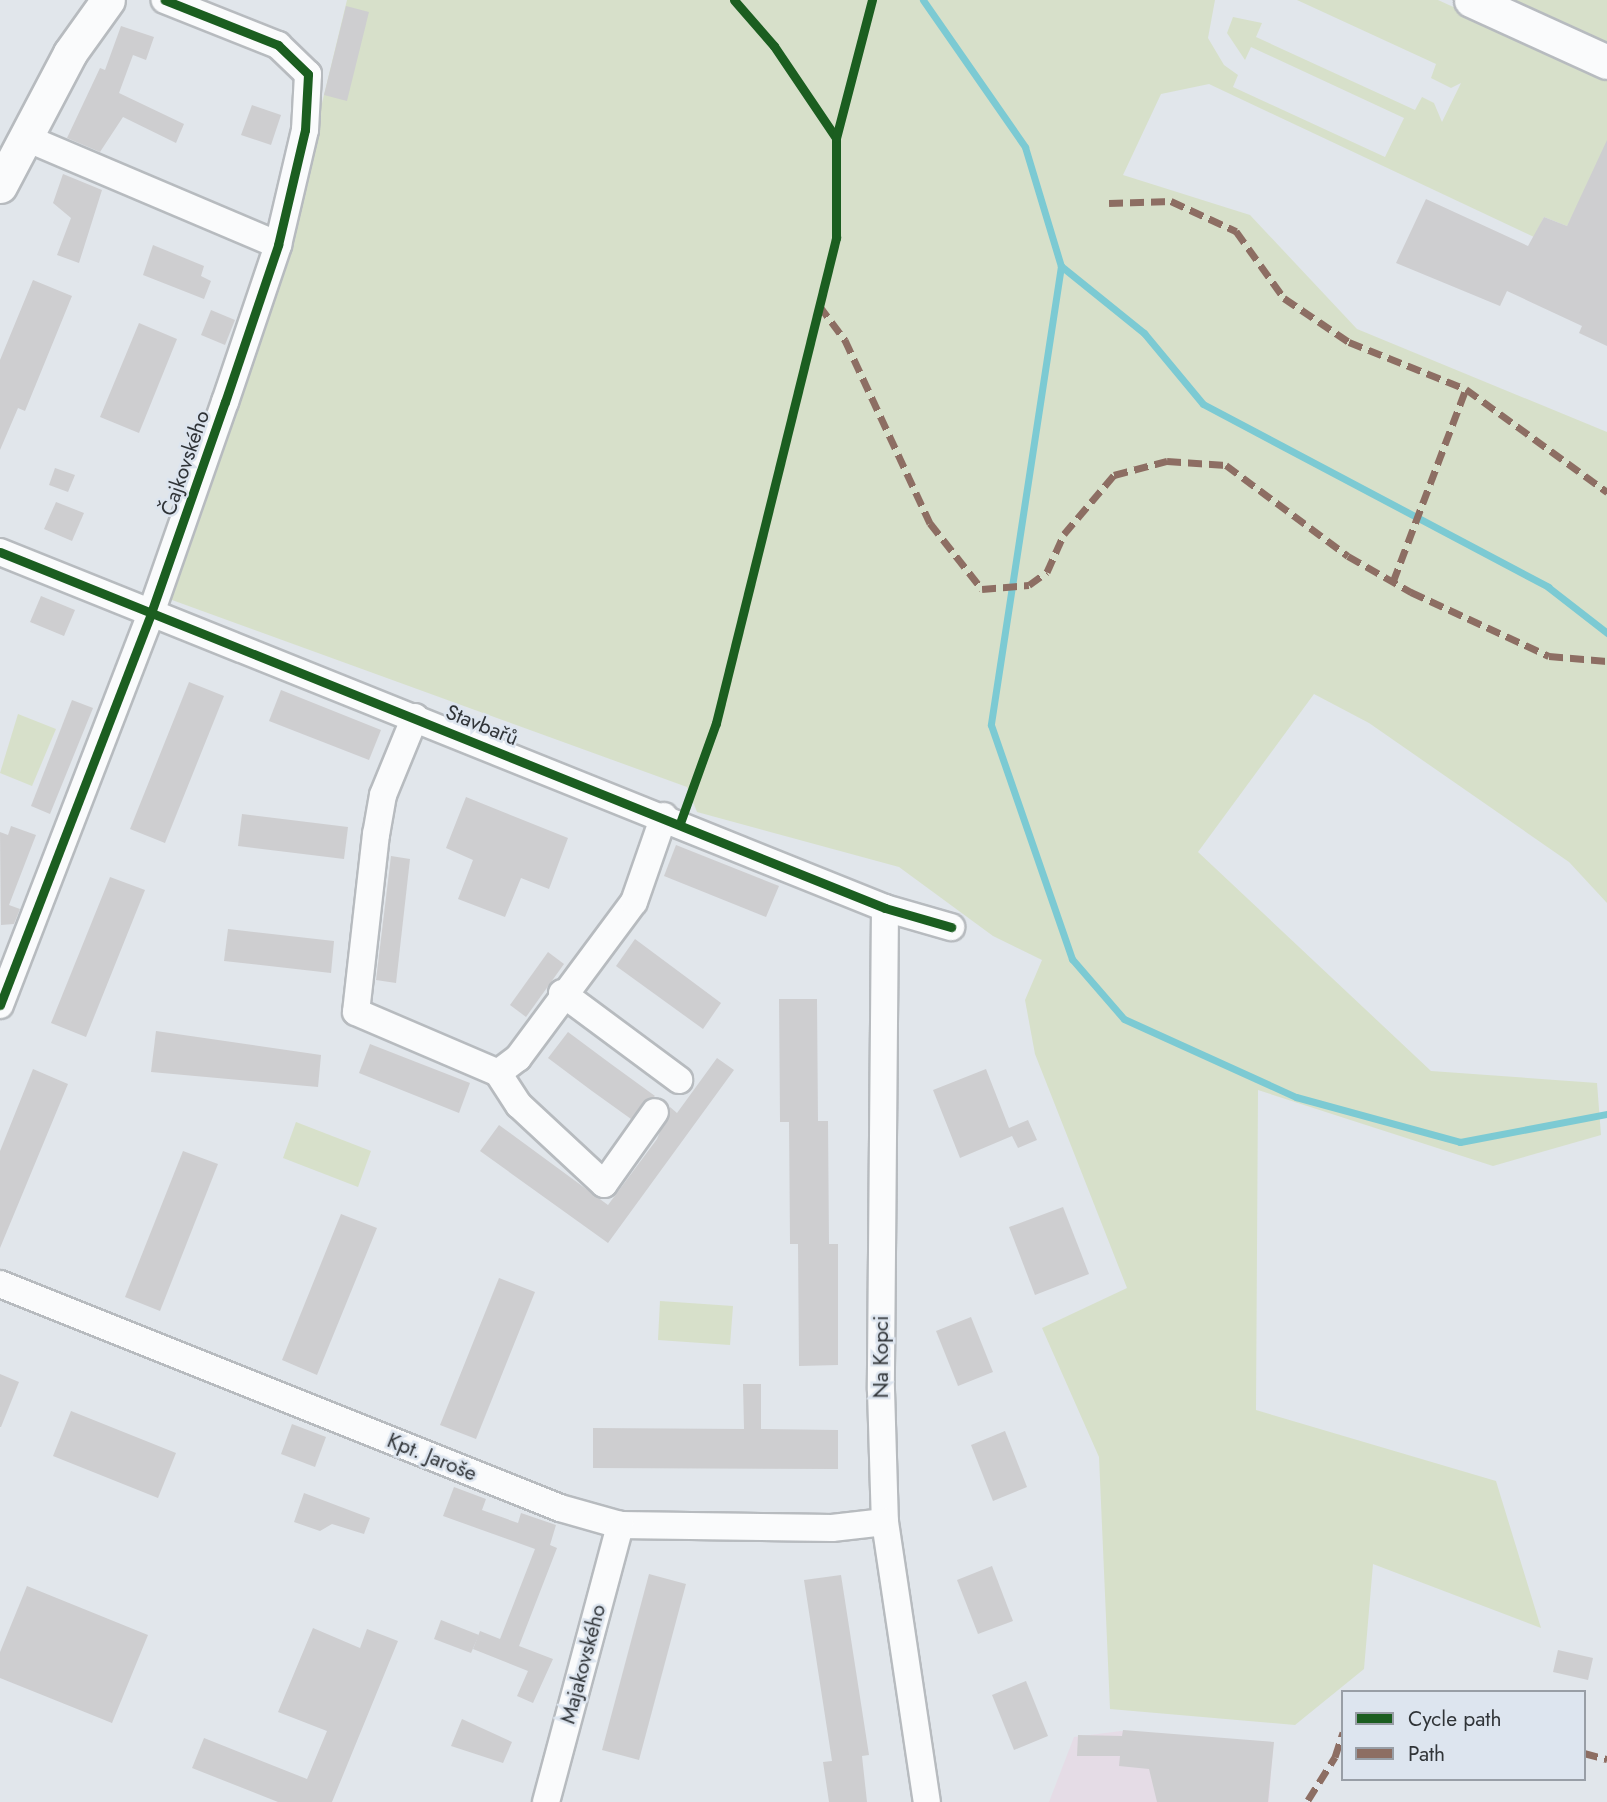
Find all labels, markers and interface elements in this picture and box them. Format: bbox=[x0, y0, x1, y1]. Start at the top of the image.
street label: Čajkovského bbox=[155, 407, 215, 519]
street label: Stavbařů bbox=[442, 699, 522, 751]
street label: Na Kopci bbox=[868, 1316, 894, 1398]
street label: Kpt. Jaroše bbox=[384, 1428, 480, 1486]
street label: Majakovského bbox=[555, 1602, 611, 1726]
legend bbox=[1341, 1690, 1586, 1781]
text: Cycle path bbox=[1408, 1704, 1501, 1734]
text: Path bbox=[1408, 1739, 1445, 1769]

